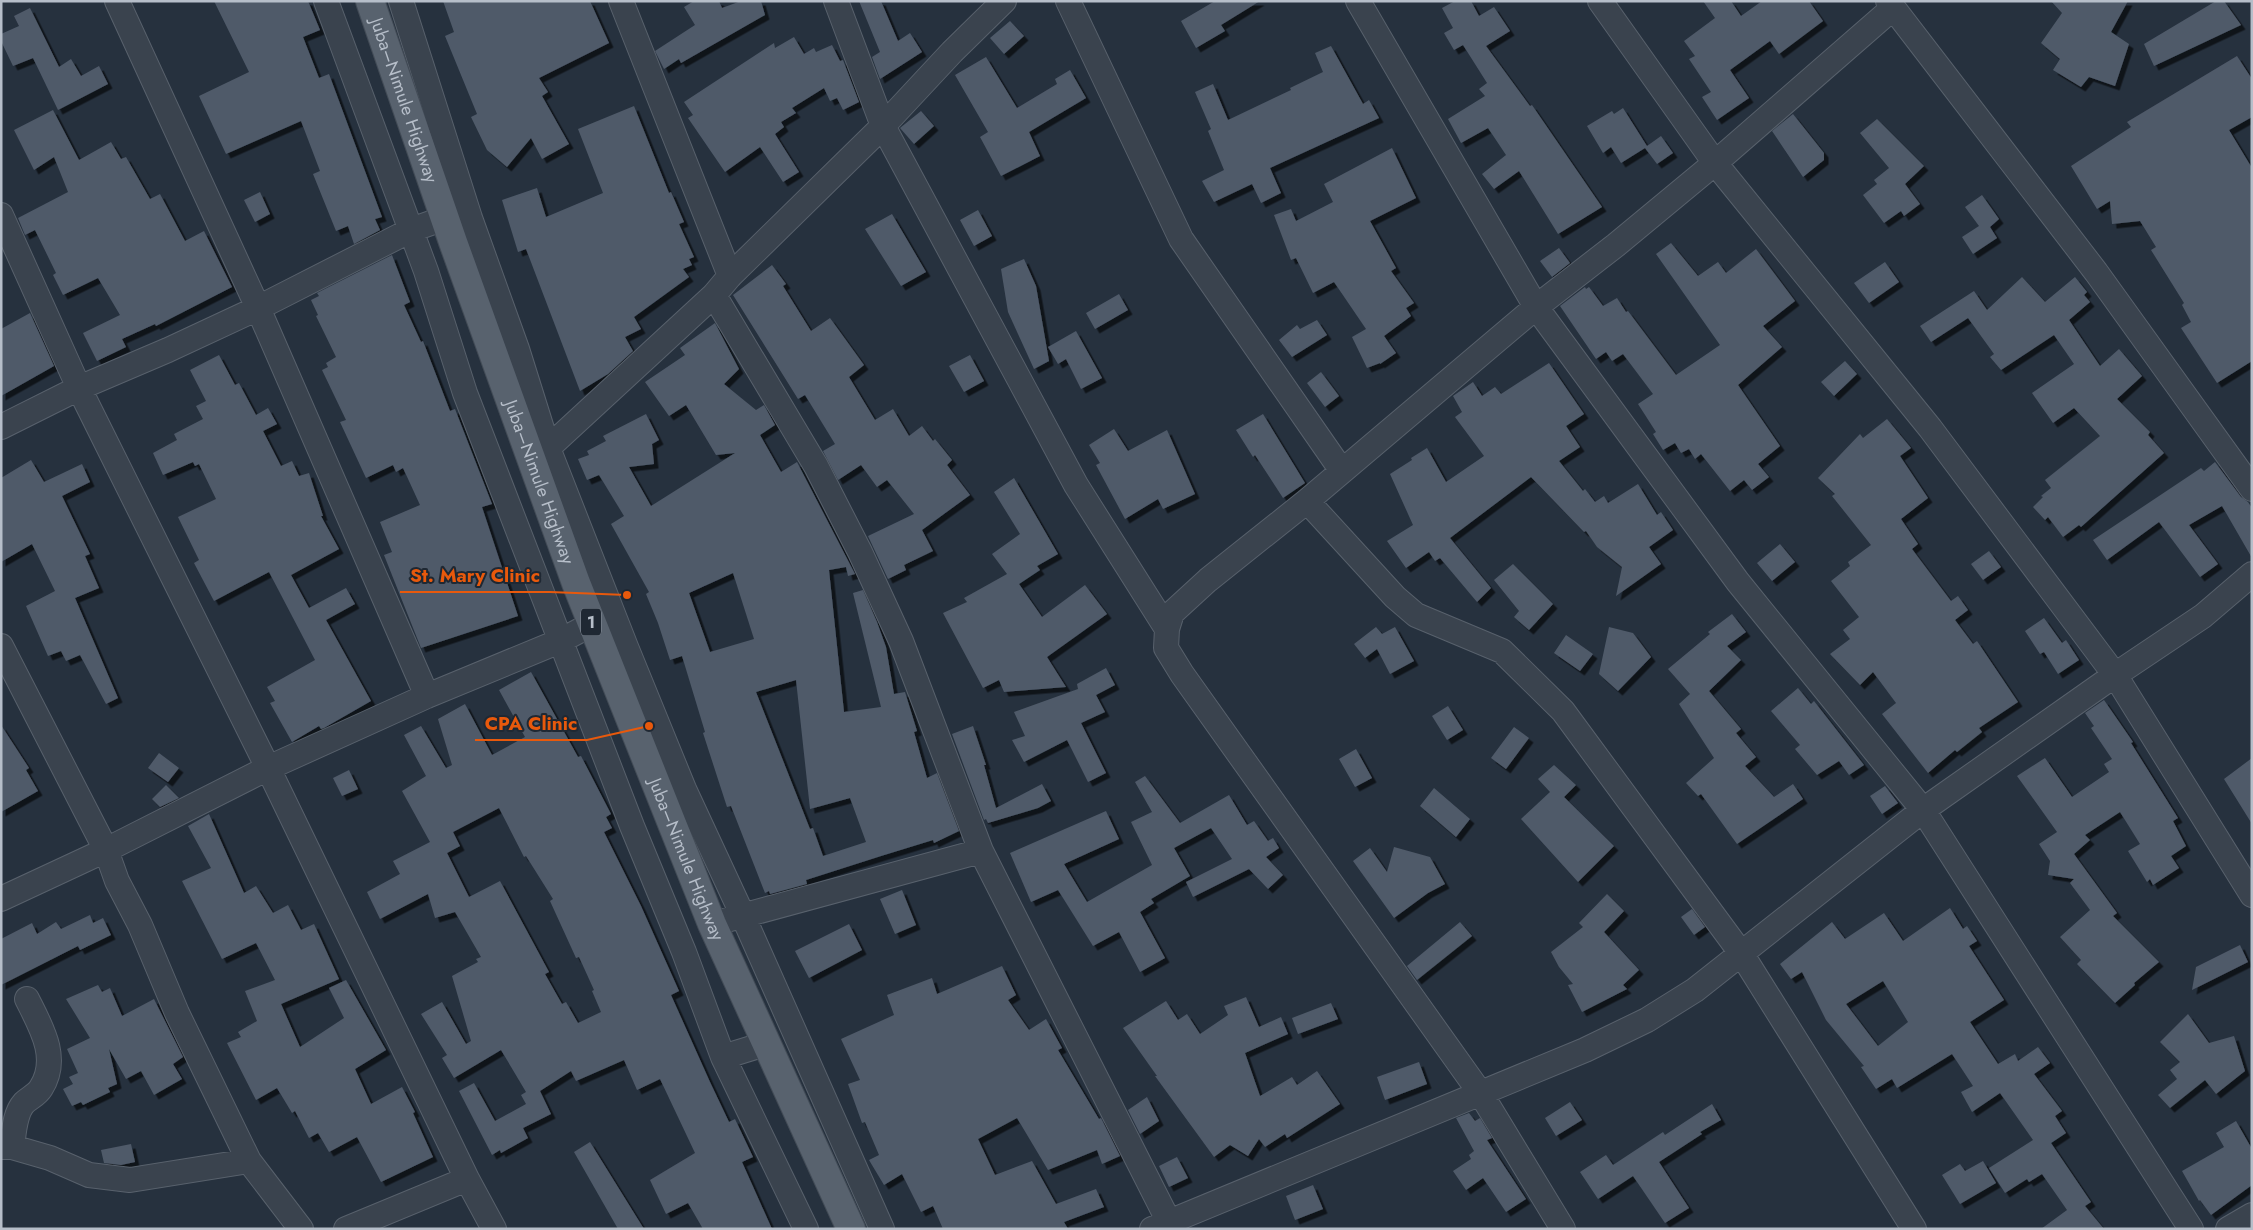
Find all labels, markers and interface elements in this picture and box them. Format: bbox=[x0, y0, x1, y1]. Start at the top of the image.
street label: Juba–Nimule Highway bbox=[363, 12, 445, 186]
street label: Juba–Nimule Highway bbox=[497, 394, 581, 568]
callout: St. Mary Clinic bbox=[400, 558, 550, 592]
text: St. Mary Clinic bbox=[410, 562, 540, 589]
road number: 1 bbox=[581, 608, 601, 636]
callout: CPA Clinic bbox=[475, 706, 587, 740]
text: CPA Clinic bbox=[485, 710, 577, 737]
street label: Juba–Nimule Highway bbox=[641, 772, 731, 945]

